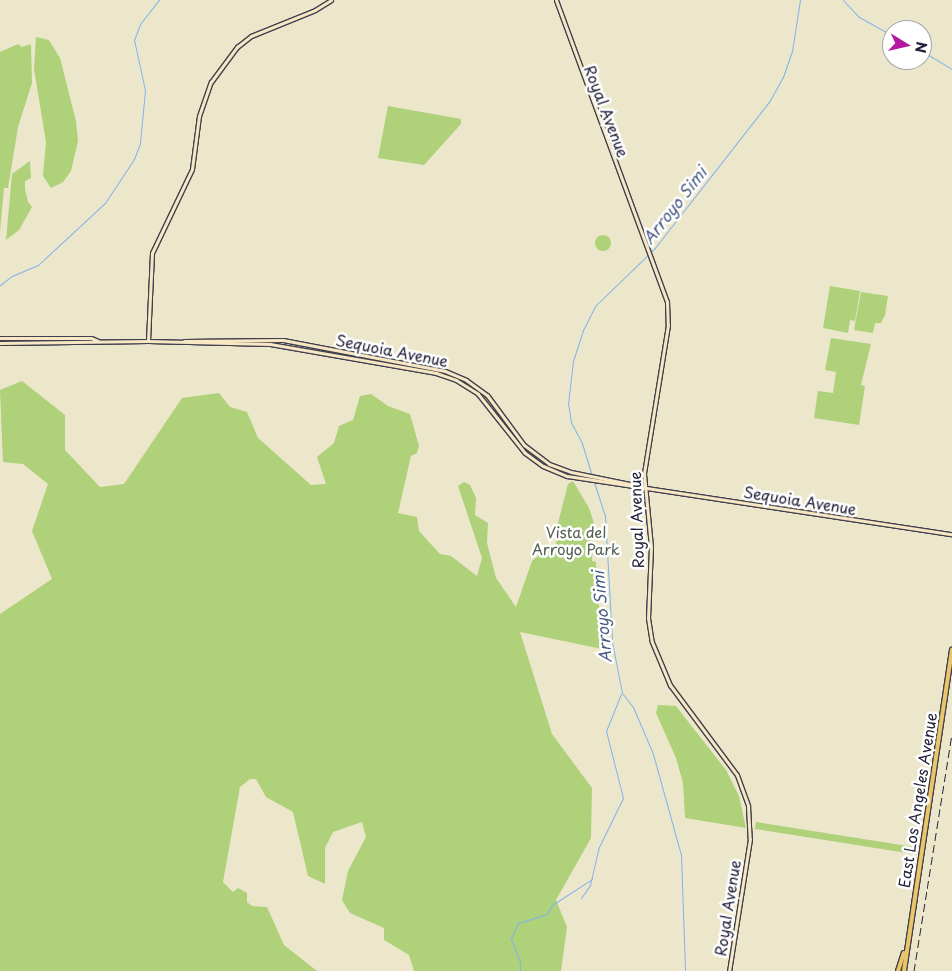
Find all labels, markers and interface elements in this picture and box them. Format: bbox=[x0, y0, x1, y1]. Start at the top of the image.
north arrow bbox=[882, 20, 932, 70]
text: N bbox=[910, 40, 933, 54]
street label: Royal Avenue bbox=[581, 63, 633, 159]
water label: Arroyo Simi bbox=[638, 162, 710, 248]
street label: Sequoia Avenue bbox=[334, 330, 450, 370]
street label: Royal Avenue bbox=[625, 471, 647, 569]
street label: Sequoia Avenue bbox=[742, 482, 858, 518]
park label: Vista del Arroyo Park bbox=[531, 522, 621, 557]
water label: Arroyo Simi bbox=[587, 570, 615, 664]
street label: East Los Angeles Avenue bbox=[894, 711, 940, 889]
street label: Royal Avenue bbox=[711, 859, 743, 957]

